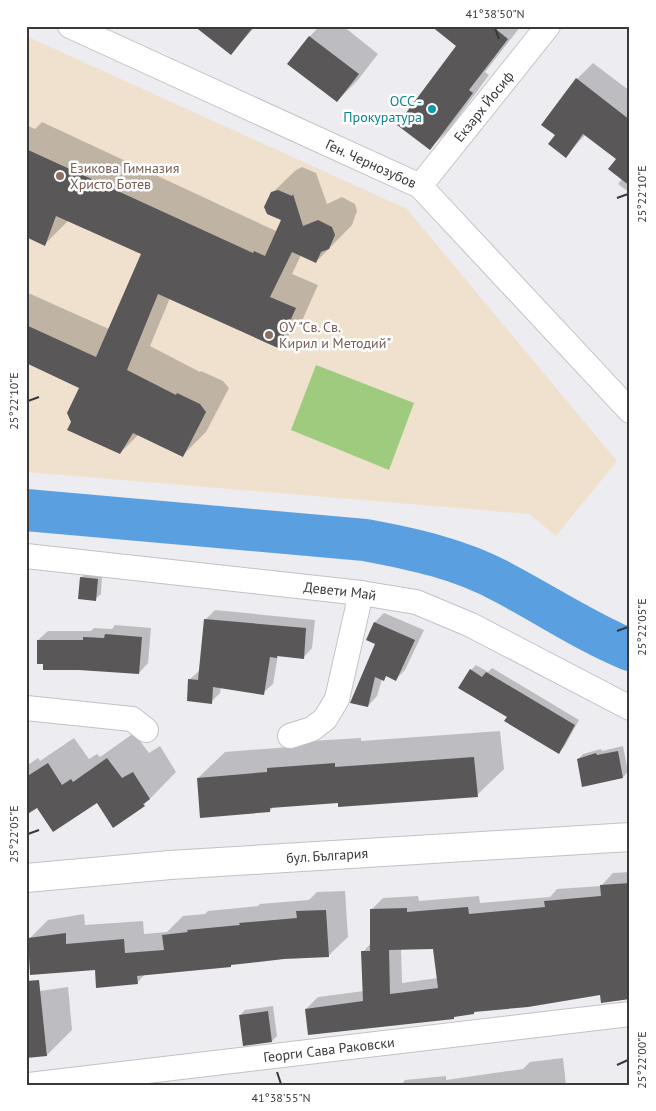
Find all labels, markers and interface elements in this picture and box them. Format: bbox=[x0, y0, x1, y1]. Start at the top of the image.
text: 41°38'50"N bbox=[465, 6, 525, 21]
street label: Екзарх Йосиф bbox=[450, 67, 518, 145]
place label: ОСС - Прокуратура bbox=[343, 92, 422, 126]
marker: ОСС - Прокуратура bbox=[426, 103, 438, 115]
street label: Ген. Чернозубов bbox=[323, 135, 419, 192]
place label: Езикова Гимназия Христо Ботев bbox=[70, 159, 179, 193]
text: 25°22'10"E bbox=[634, 165, 649, 223]
marker: Езикова Гимназия Христо Ботев bbox=[54, 170, 66, 182]
place label: ОУ "Св. Св. Кирил и Методий" bbox=[279, 318, 391, 352]
marker: ОУ "Св. Св. Кирил и Методий" bbox=[263, 329, 275, 341]
text: 25°22'10"E bbox=[6, 372, 21, 430]
street label: Девети Май bbox=[303, 578, 378, 604]
text: 25°22'05"E bbox=[634, 598, 649, 656]
text: 25°22'05"E bbox=[6, 805, 21, 863]
street label: бул. България bbox=[286, 844, 369, 867]
text: 25°22'00"E bbox=[634, 1031, 649, 1089]
street label: Георги Сава Раковски bbox=[262, 1033, 396, 1066]
text: 41°38'55"N bbox=[251, 1090, 311, 1105]

